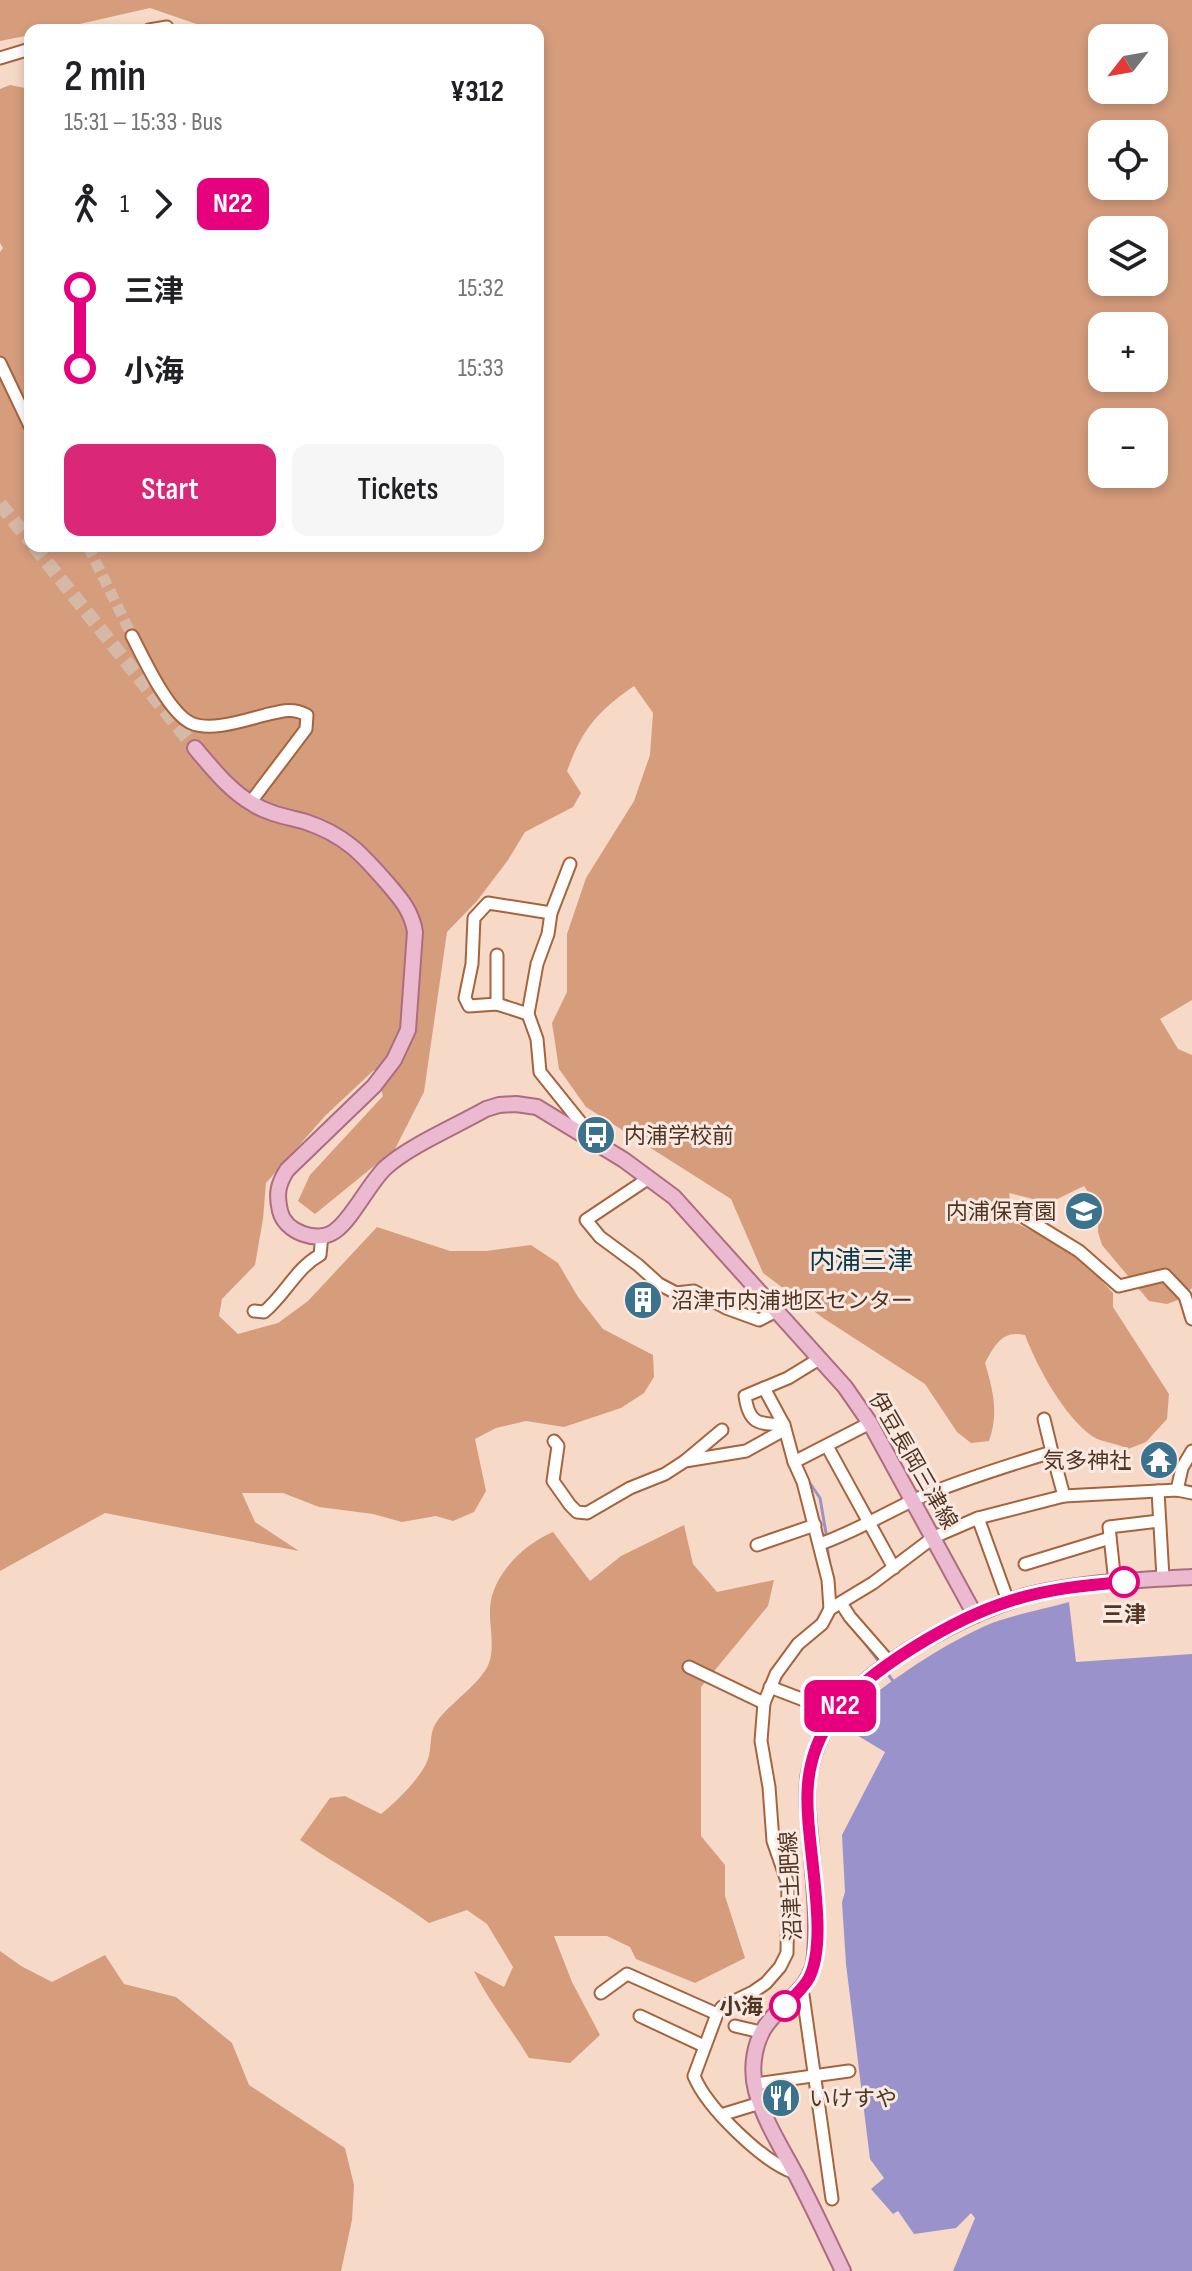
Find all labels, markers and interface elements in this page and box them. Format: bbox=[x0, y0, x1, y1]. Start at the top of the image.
north arrow bbox=[1088, 24, 1168, 104]
map controls bbox=[1088, 24, 1168, 488]
text: 2 min bbox=[64, 50, 146, 103]
text: ¥312 bbox=[450, 74, 504, 110]
text: 15:31 – 15:33 · Bus bbox=[64, 107, 223, 138]
button: locate bbox=[1088, 120, 1168, 200]
icon: walk bbox=[64, 182, 108, 226]
icon: forward bbox=[141, 182, 185, 226]
text: N22 bbox=[213, 187, 253, 220]
text: 1 bbox=[120, 189, 129, 220]
button: layers bbox=[1088, 216, 1168, 296]
text: 15:32 bbox=[458, 273, 504, 304]
text: 三津 bbox=[124, 274, 184, 310]
button: + bbox=[1088, 312, 1168, 392]
text: 15:33 bbox=[458, 353, 504, 384]
text: 小海 bbox=[124, 354, 184, 390]
button: − bbox=[1088, 408, 1168, 488]
button: Start bbox=[64, 444, 276, 536]
button: Tickets bbox=[292, 444, 504, 536]
bus stop icon: 内浦学校前 bbox=[575, 1114, 617, 1156]
place label: 内浦学校前 bbox=[624, 1123, 734, 1150]
school or university icon: 内浦保育園 bbox=[1063, 1190, 1105, 1232]
place label: 内浦保育園 bbox=[946, 1199, 1056, 1226]
district label: 内浦三津 bbox=[809, 1246, 913, 1277]
building icon: 沼津市内浦地区センター bbox=[622, 1279, 664, 1321]
place label: 沼津市内浦地区センター bbox=[671, 1288, 913, 1315]
street label: 伊豆長岡三津線 bbox=[863, 1387, 963, 1534]
temple icon: 気多神社 bbox=[1138, 1439, 1180, 1481]
place label: 気多神社 bbox=[1043, 1448, 1131, 1475]
marker: 三津 bbox=[1109, 1567, 1139, 1597]
place label: 三津 bbox=[1102, 1602, 1146, 1629]
line badge: N22 bbox=[794, 1680, 886, 1732]
text: N22 bbox=[820, 1689, 860, 1722]
street label: 沼津土肥線 bbox=[775, 1830, 808, 1942]
marker: 小海 bbox=[770, 1991, 800, 2021]
place label: 小海 bbox=[719, 1994, 763, 2021]
restaurant icon: いけすや bbox=[760, 2077, 802, 2119]
place label: いけすや bbox=[809, 2086, 897, 2113]

